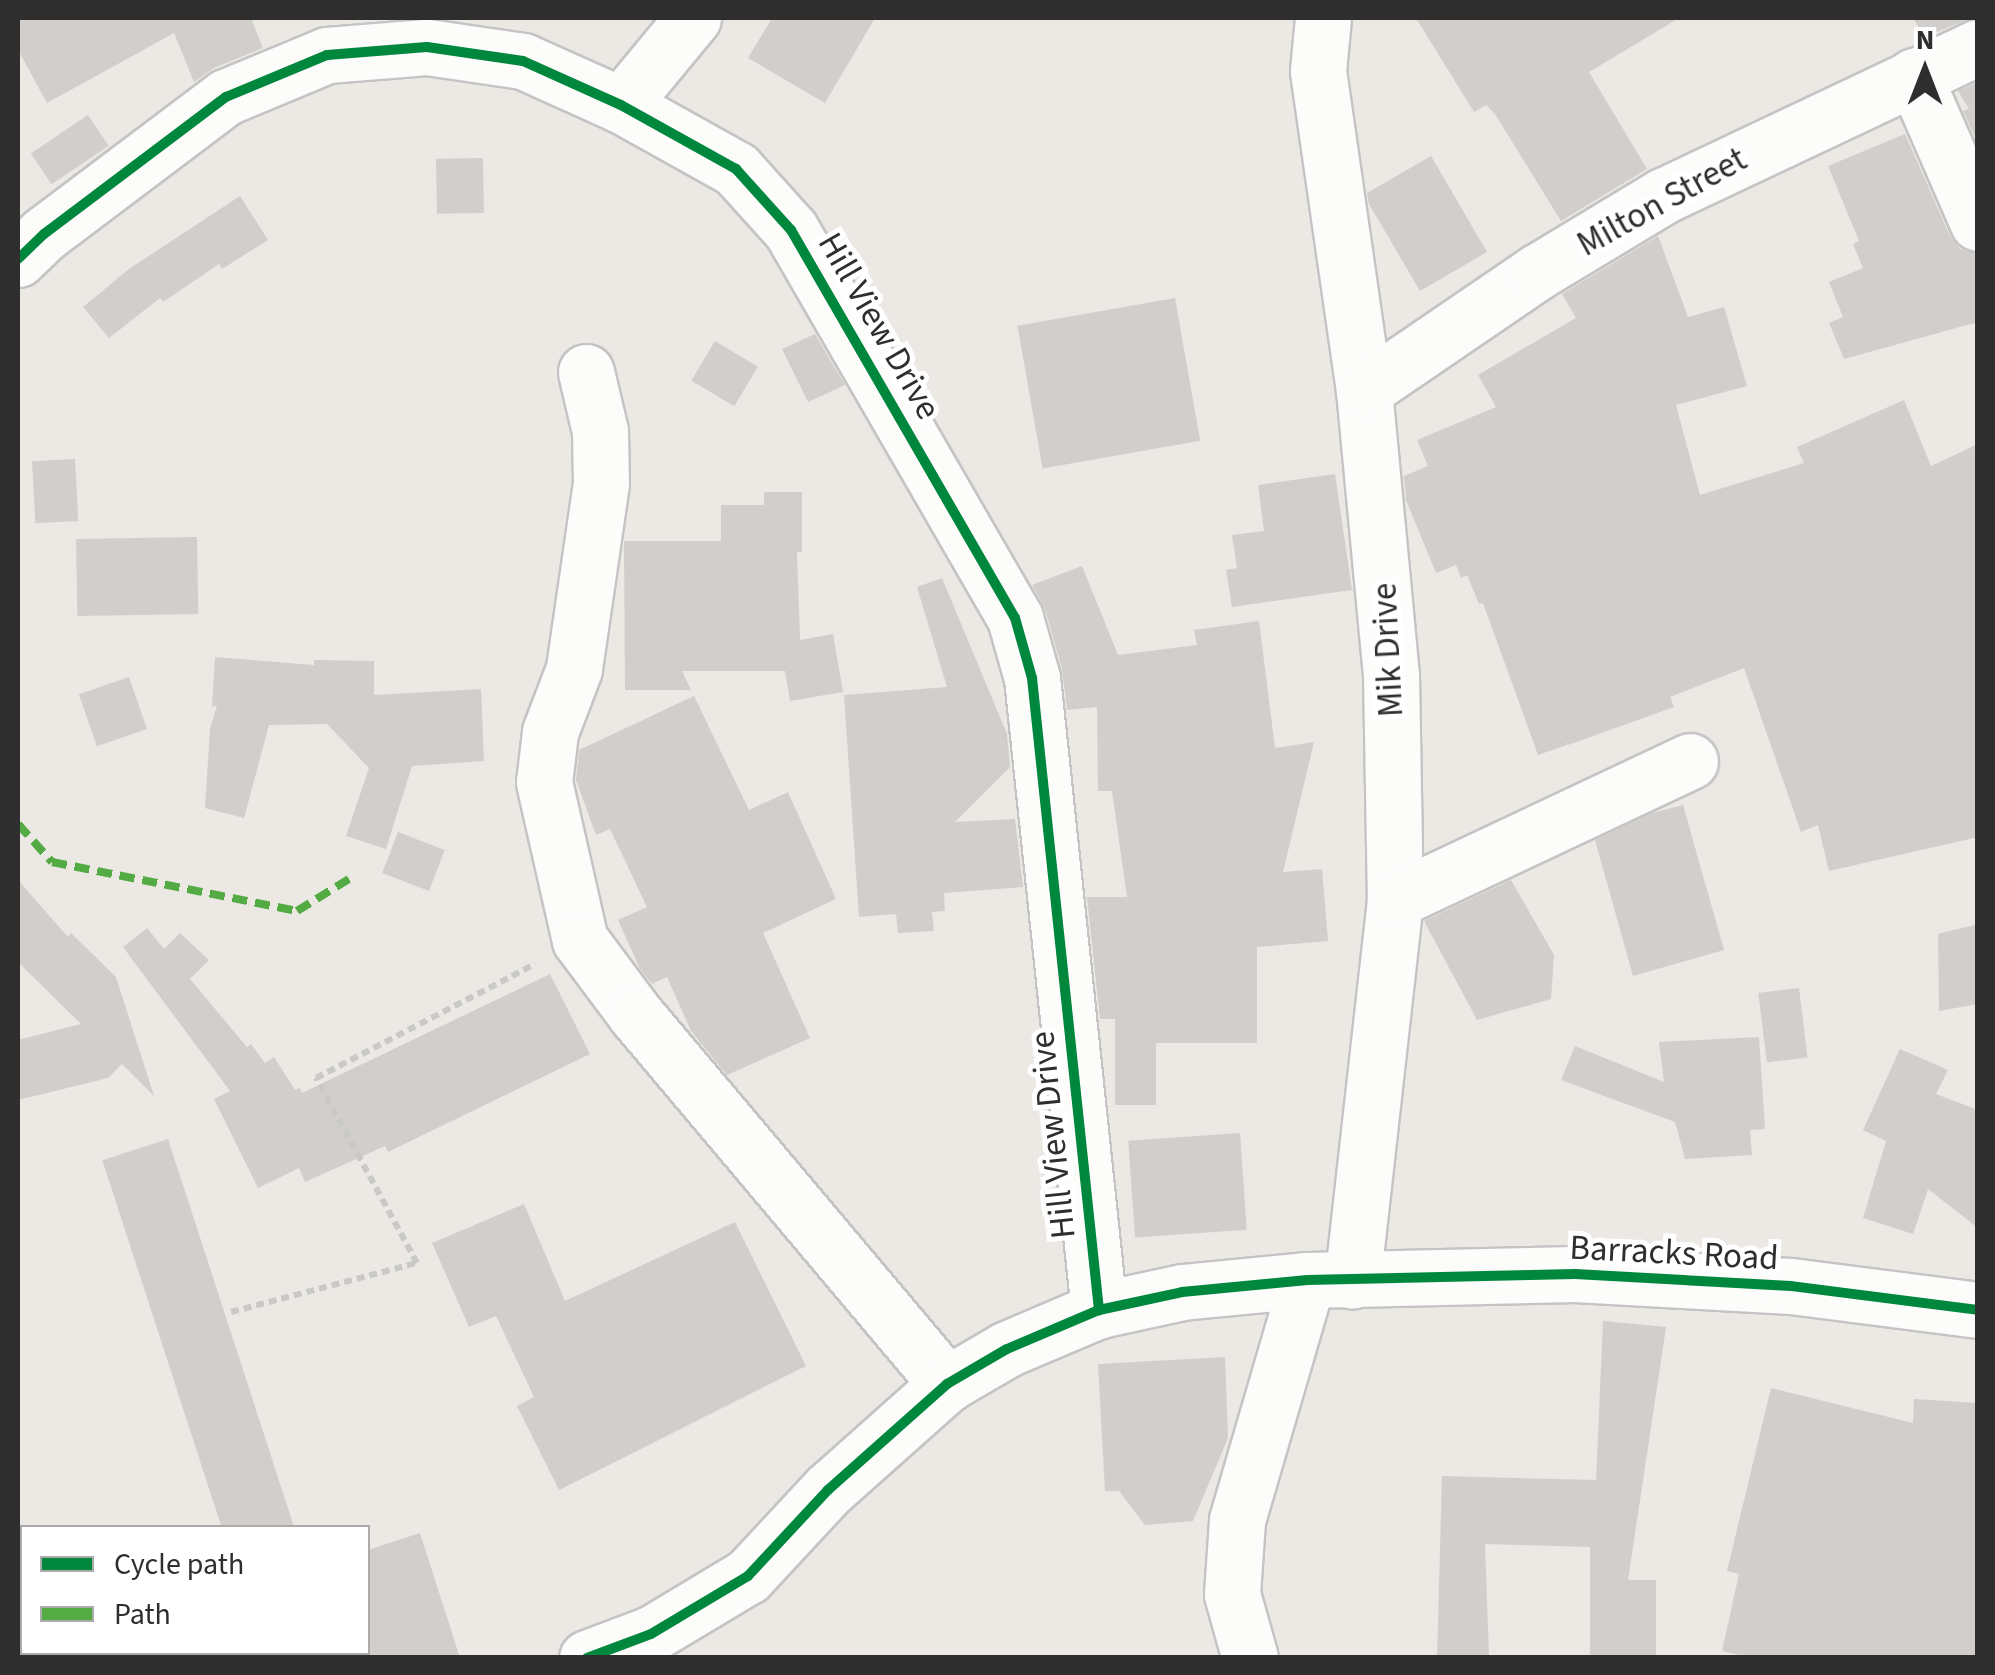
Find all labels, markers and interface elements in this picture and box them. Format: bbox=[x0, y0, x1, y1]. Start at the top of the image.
north arrow bbox=[1875, 20, 1975, 120]
text: N bbox=[1916, 20, 1934, 60]
street label: Milton Street bbox=[1570, 138, 1754, 266]
street label: Hill View Drive bbox=[809, 225, 949, 427]
street label: Mik Drive bbox=[1364, 582, 1412, 718]
street label: Hill View Drive bbox=[1021, 1029, 1085, 1241]
street label: Barracks Road bbox=[1568, 1227, 1780, 1279]
legend bbox=[20, 1525, 370, 1655]
text: Cycle path bbox=[114, 1543, 244, 1586]
text: Path bbox=[114, 1593, 171, 1636]

